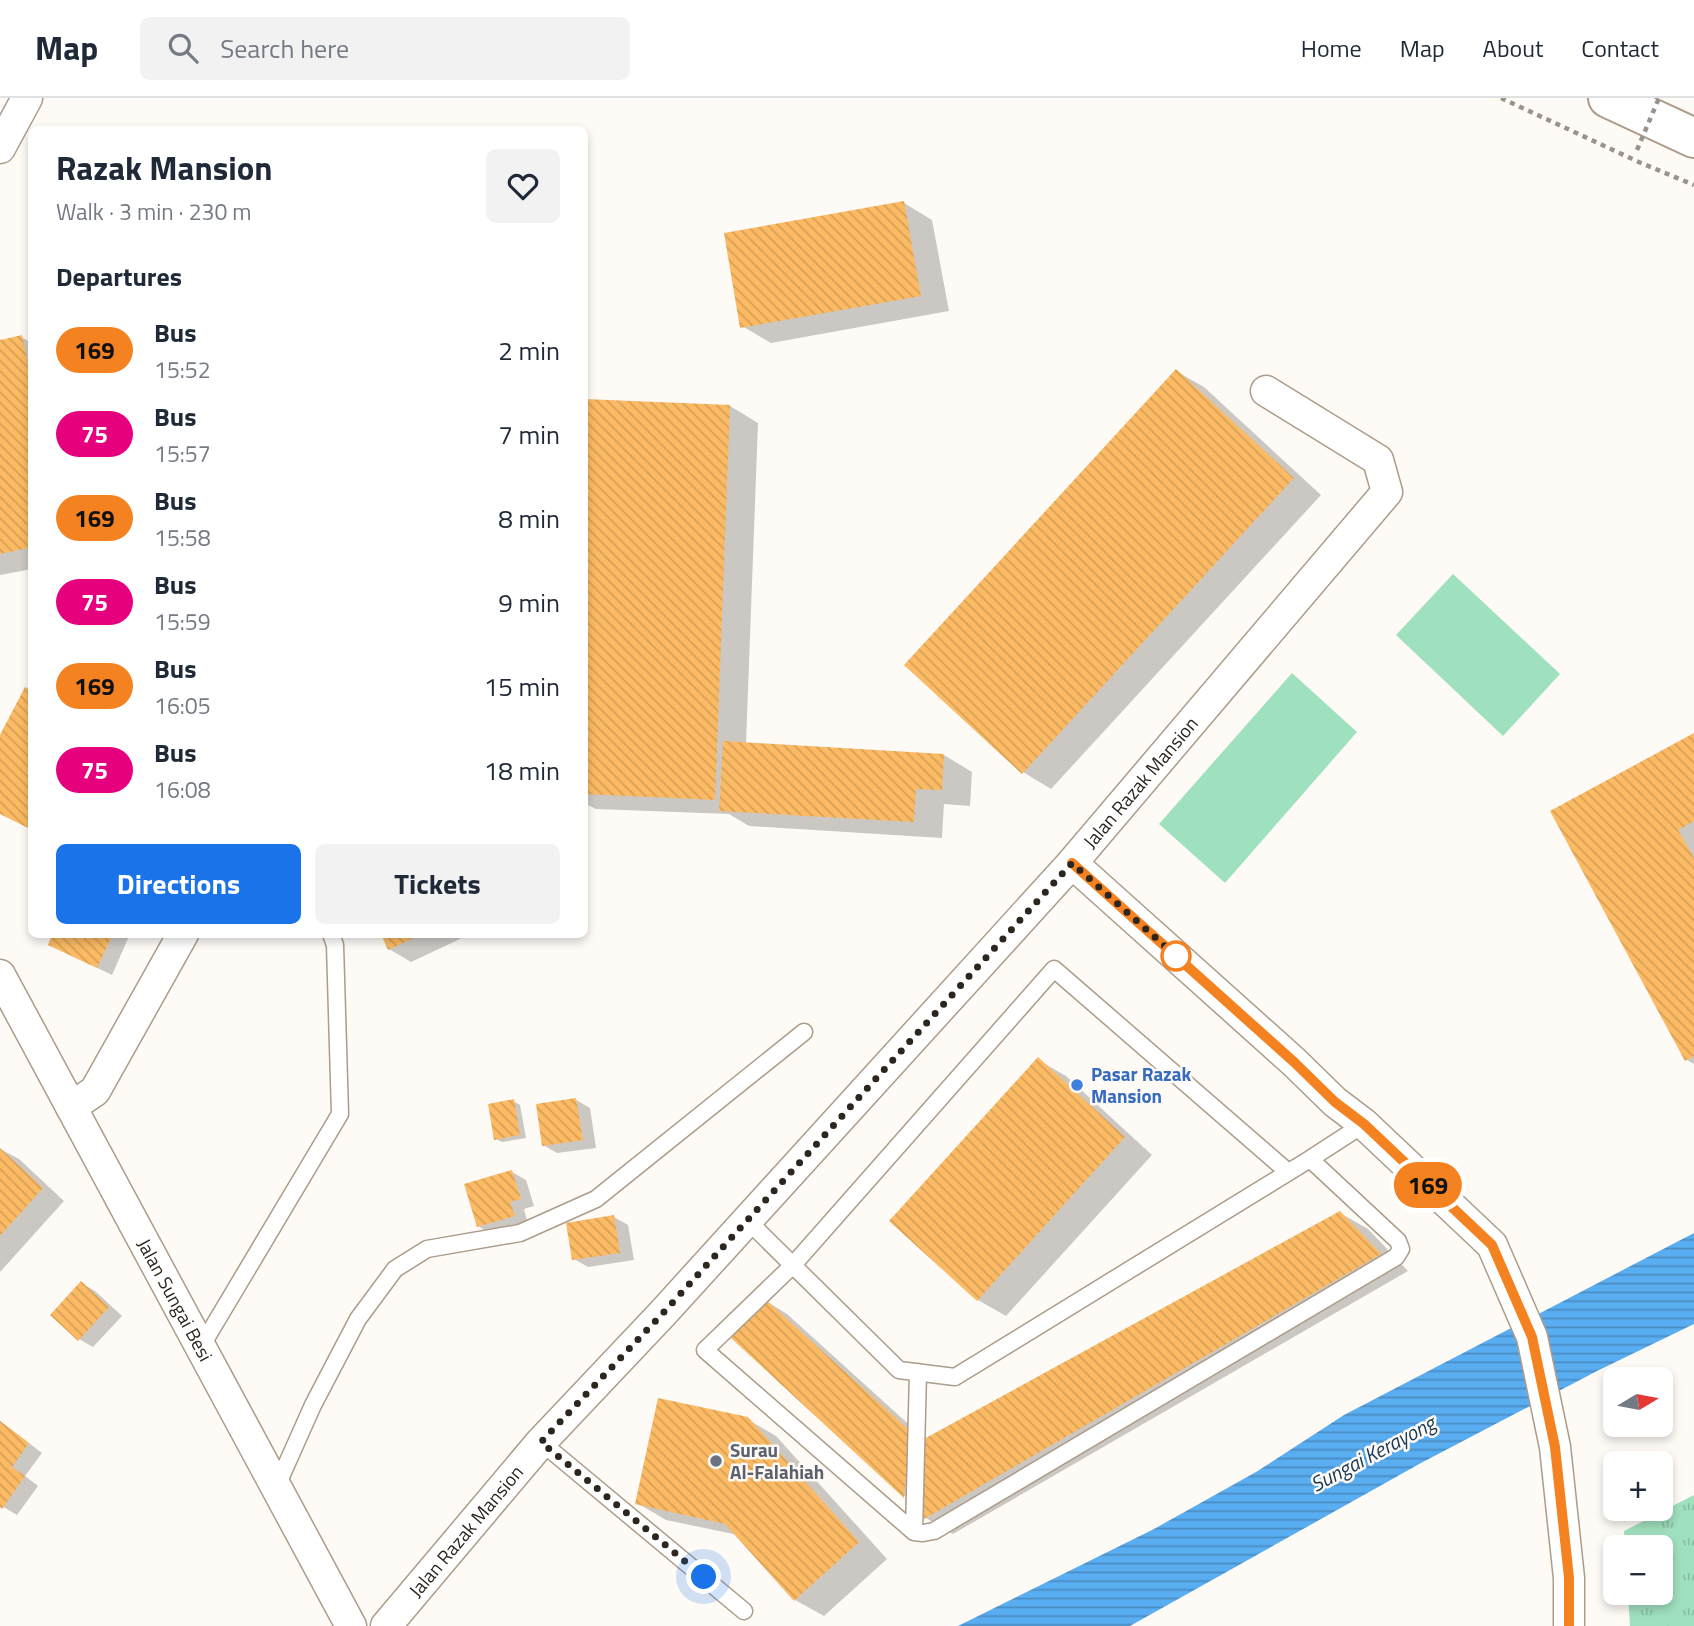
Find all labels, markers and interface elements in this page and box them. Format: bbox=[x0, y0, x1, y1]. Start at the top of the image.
search box bbox=[140, 17, 630, 80]
text: Map bbox=[35, 23, 98, 73]
icon: search bbox=[164, 29, 202, 67]
text: Search here bbox=[220, 29, 349, 68]
text: Home bbox=[1301, 30, 1362, 66]
text: Map bbox=[1400, 30, 1445, 66]
text: About bbox=[1483, 30, 1543, 66]
text: Contact bbox=[1581, 30, 1659, 66]
text: Razak Mansion bbox=[56, 143, 273, 193]
button: heart bbox=[486, 149, 560, 223]
text: Walk · 3 min · 230 m bbox=[56, 194, 252, 229]
text: Departures bbox=[56, 257, 182, 296]
text: Bus bbox=[154, 313, 196, 352]
text: 2 min bbox=[498, 331, 560, 370]
text: 169 bbox=[74, 332, 115, 368]
text: 15:52 bbox=[154, 352, 211, 387]
text: Bus bbox=[154, 397, 196, 436]
text: 7 min bbox=[498, 415, 560, 454]
text: 75 bbox=[81, 416, 108, 452]
text: 15:57 bbox=[154, 436, 211, 471]
text: Bus bbox=[154, 481, 196, 520]
text: 8 min bbox=[498, 499, 560, 538]
text: 169 bbox=[74, 500, 115, 536]
text: 15:58 bbox=[154, 520, 211, 555]
text: Bus bbox=[154, 565, 196, 604]
text: 9 min bbox=[498, 583, 560, 622]
text: 75 bbox=[81, 584, 108, 620]
text: 15:59 bbox=[154, 604, 211, 639]
text: Bus bbox=[154, 649, 196, 688]
text: 15 min bbox=[484, 667, 560, 706]
text: 169 bbox=[74, 668, 115, 704]
text: 16:05 bbox=[154, 688, 211, 723]
street label: Jalan Razak Mansion bbox=[1076, 710, 1205, 854]
text: Bus bbox=[154, 733, 196, 772]
text: 18 min bbox=[484, 751, 560, 790]
text: 75 bbox=[81, 752, 108, 788]
text: 16:08 bbox=[154, 772, 211, 807]
button: Directions bbox=[56, 844, 301, 924]
button: Tickets bbox=[315, 844, 560, 924]
unlabelled marker bbox=[1161, 941, 1191, 971]
place label: Pasar Razak Mansion bbox=[1091, 1059, 1191, 1110]
marker: Pasar Razak Mansion bbox=[1069, 1077, 1085, 1093]
line badge: 169 bbox=[1388, 1162, 1468, 1208]
text: 169 bbox=[1408, 1167, 1448, 1203]
street label: Jalan Sungai Besi bbox=[131, 1233, 221, 1366]
north arrow bbox=[1603, 1367, 1673, 1437]
map controls bbox=[1603, 1367, 1673, 1605]
water label: Sungai Kerayong bbox=[1304, 1406, 1443, 1500]
place label: Surau Al-Falahiah bbox=[730, 1435, 824, 1486]
button: + bbox=[1603, 1451, 1673, 1521]
marker: Surau Al-Falahiah bbox=[708, 1453, 724, 1469]
street label: Jalan Razak Mansion bbox=[401, 1458, 530, 1603]
button: − bbox=[1603, 1535, 1673, 1605]
your location bbox=[686, 1559, 721, 1594]

